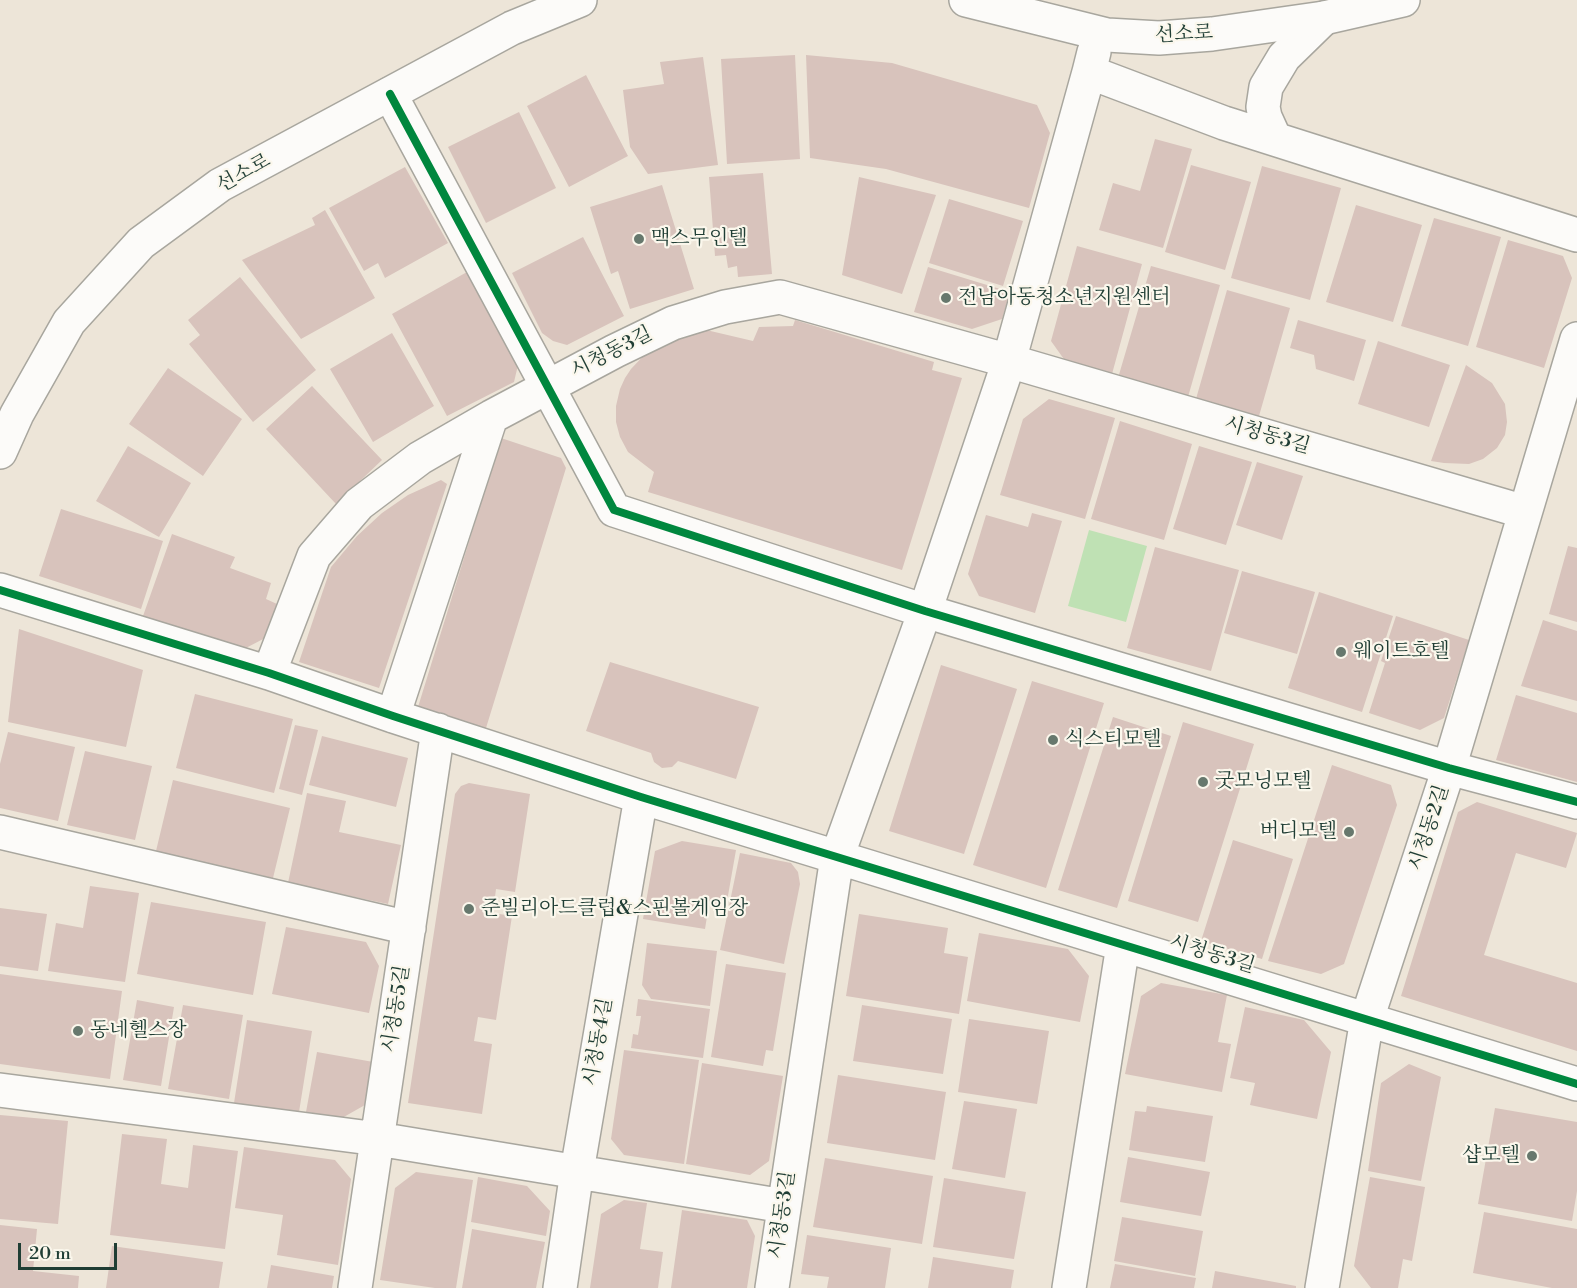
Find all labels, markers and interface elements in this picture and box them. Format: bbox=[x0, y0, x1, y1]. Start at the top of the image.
street label: 선소로 bbox=[1154, 21, 1214, 49]
street label: 선소로 bbox=[213, 149, 275, 199]
place label: 맥스무인텔 bbox=[651, 227, 748, 251]
marker: 맥스무인텔 bbox=[632, 232, 646, 246]
place label: 전남아동청소년지원센터 bbox=[958, 286, 1171, 310]
marker: 전남아동청소년지원센터 bbox=[939, 291, 953, 305]
street label: 시청동3길 bbox=[567, 322, 657, 384]
street label: 시청동3길 bbox=[1221, 412, 1313, 460]
place label: 웨이트호텔 bbox=[1353, 640, 1450, 664]
marker: 웨이트호텔 bbox=[1334, 645, 1348, 659]
place label: 식스티모텔 bbox=[1065, 728, 1162, 752]
marker: 식스티모텔 bbox=[1046, 733, 1060, 747]
place label: 굿모닝모텔 bbox=[1215, 770, 1312, 794]
marker: 굿모닝모텔 bbox=[1196, 775, 1210, 789]
street label: 시청동2길 bbox=[1405, 782, 1455, 874]
place label: 버디모텔 bbox=[1260, 820, 1337, 844]
marker: 버디모텔 bbox=[1342, 825, 1356, 839]
place label: 준빌리아드클럽&스핀볼게임장 bbox=[481, 897, 748, 921]
marker: 준빌리아드클럽&스핀볼게임장 bbox=[462, 902, 476, 916]
street label: 시청동3길 bbox=[1166, 931, 1258, 979]
street label: 시청동5길 bbox=[378, 964, 416, 1054]
street label: 시청동4길 bbox=[579, 996, 619, 1088]
place label: 동네헬스장 bbox=[90, 1019, 187, 1043]
marker: 동네헬스장 bbox=[71, 1024, 85, 1038]
place label: 샵모텔 bbox=[1462, 1144, 1520, 1168]
marker: 샵모텔 bbox=[1525, 1149, 1539, 1163]
street label: 시청동3길 bbox=[765, 1170, 801, 1260]
scale bar bbox=[21, 1231, 120, 1269]
text: 20 m bbox=[29, 1242, 71, 1265]

